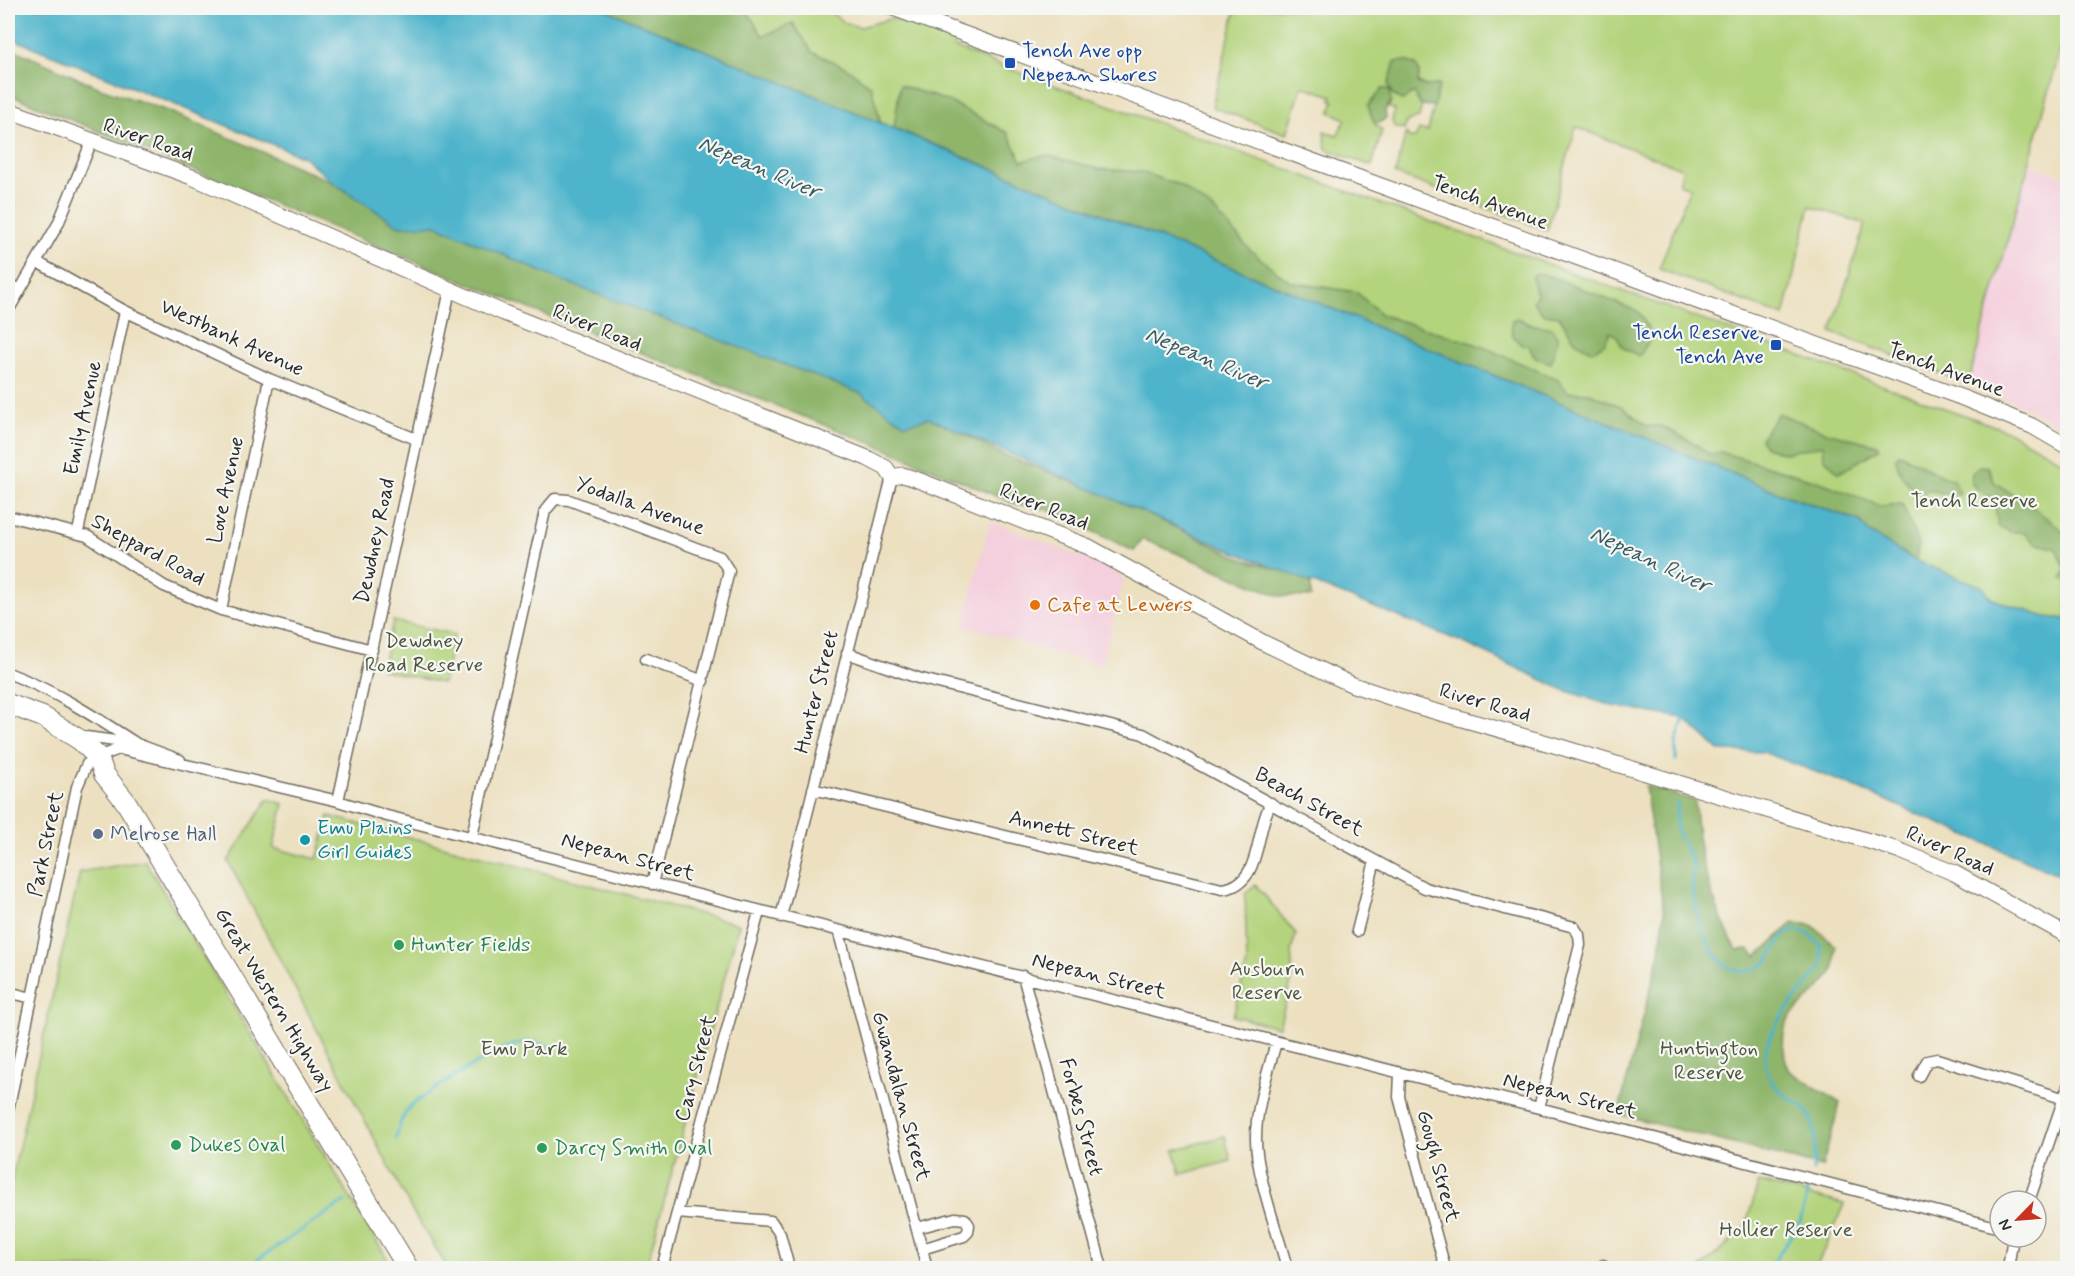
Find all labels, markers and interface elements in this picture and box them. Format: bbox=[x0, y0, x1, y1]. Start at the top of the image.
place label: Tench Ave opp Nepean Shores bbox=[1022, 37, 1157, 89]
marker: Tench Ave opp Nepean Shores bbox=[1003, 56, 1017, 70]
street label: River Road bbox=[99, 111, 197, 169]
water label: Nepean River bbox=[694, 130, 827, 207]
street label: Tench Avenue bbox=[1428, 169, 1552, 237]
street label: Westbank Avenue bbox=[156, 292, 308, 384]
street label: River Road bbox=[548, 297, 646, 359]
place label: Tench Reserve, Tench Ave bbox=[1632, 319, 1764, 371]
water label: Nepean River bbox=[1141, 321, 1274, 398]
street label: Tench Avenue bbox=[1884, 336, 2008, 404]
marker: Tench Reserve, Tench Ave bbox=[1769, 338, 1783, 352]
street label: Emily Avenue bbox=[57, 358, 109, 478]
street label: Love Avenue bbox=[201, 434, 251, 546]
street label: Yodalla Avenue bbox=[571, 470, 709, 542]
street label: Dewdney Road bbox=[348, 476, 402, 606]
street label: River Road bbox=[995, 476, 1093, 538]
park label: Tench Reserve bbox=[1910, 487, 2038, 515]
street label: Sheppard Road bbox=[86, 507, 210, 593]
water label: Nepean River bbox=[1585, 520, 1717, 601]
place label: Cafe at Lewers bbox=[1047, 591, 1192, 619]
marker: Cafe at Lewers bbox=[1028, 598, 1042, 612]
park label: Dewdney Road Reserve bbox=[365, 627, 483, 679]
street label: Hunter Street bbox=[788, 628, 846, 756]
street label: River Road bbox=[1436, 677, 1534, 729]
street label: Beach Street bbox=[1250, 761, 1369, 844]
street label: Park Street bbox=[21, 788, 71, 900]
street label: Annett Street bbox=[1006, 803, 1143, 863]
place label: Emu Plains Girl Guides bbox=[317, 814, 413, 866]
street label: River Road bbox=[1901, 819, 1999, 883]
place label: Melrose Hall bbox=[110, 820, 217, 848]
street label: Nepean Street bbox=[558, 826, 699, 888]
marker: Melrose Hall bbox=[91, 827, 105, 841]
marker: Emu Plains Girl Guides bbox=[298, 833, 312, 847]
street label: Great Western Highway bbox=[208, 903, 340, 1097]
place label: Hunter Fields bbox=[411, 931, 530, 959]
marker: Hunter Fields bbox=[392, 938, 406, 952]
street label: Nepean Street bbox=[1029, 946, 1170, 1006]
park label: Ausburn Reserve bbox=[1229, 955, 1305, 1007]
street label: Gwandalan Street bbox=[865, 1008, 937, 1185]
street label: Cary Street bbox=[668, 1011, 724, 1125]
park label: Emu Park bbox=[480, 1035, 568, 1063]
park label: Huntington Reserve bbox=[1660, 1035, 1758, 1087]
street label: Forbes Street bbox=[1052, 1055, 1110, 1179]
street label: Nepean Street bbox=[1500, 1066, 1641, 1126]
street label: Gough Street bbox=[1408, 1107, 1467, 1226]
place label: Dukes Oval bbox=[188, 1131, 285, 1159]
place label: Darcy Smith Oval bbox=[554, 1134, 712, 1162]
marker: Dukes Oval bbox=[169, 1138, 183, 1152]
marker: Darcy Smith Oval bbox=[535, 1141, 549, 1155]
north arrow bbox=[1988, 1189, 2048, 1249]
text: N bbox=[1994, 1215, 2018, 1234]
park label: Hollier Reserve bbox=[1719, 1216, 1853, 1244]

